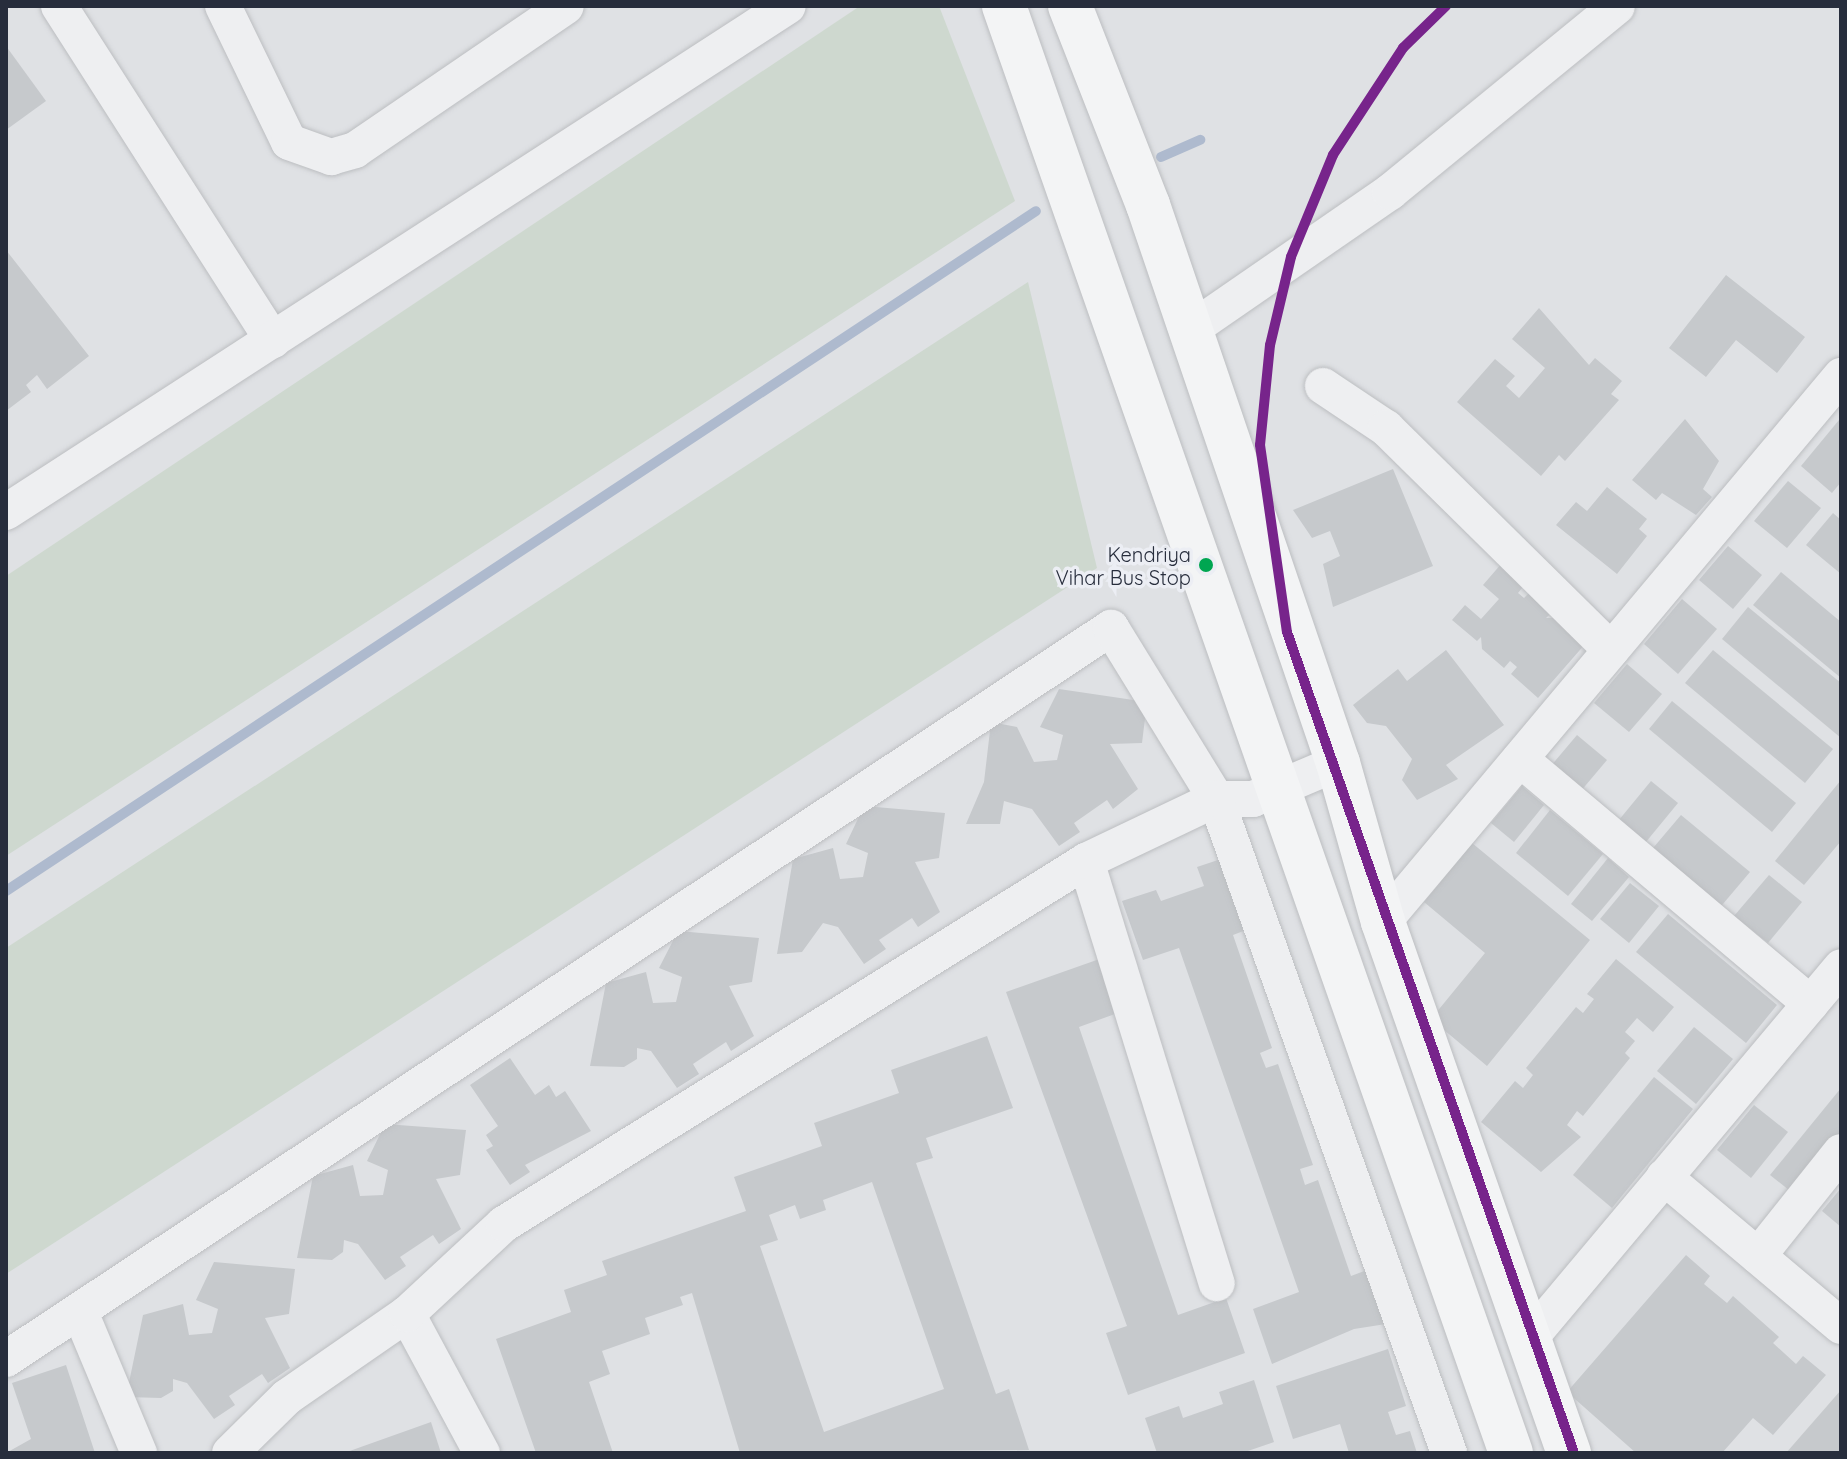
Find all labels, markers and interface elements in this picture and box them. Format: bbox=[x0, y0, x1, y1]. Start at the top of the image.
place label: Kendriya Vihar Bus Stop bbox=[1055, 542, 1191, 589]
marker: Kendriya Vihar Bus Stop bbox=[1198, 557, 1214, 573]

